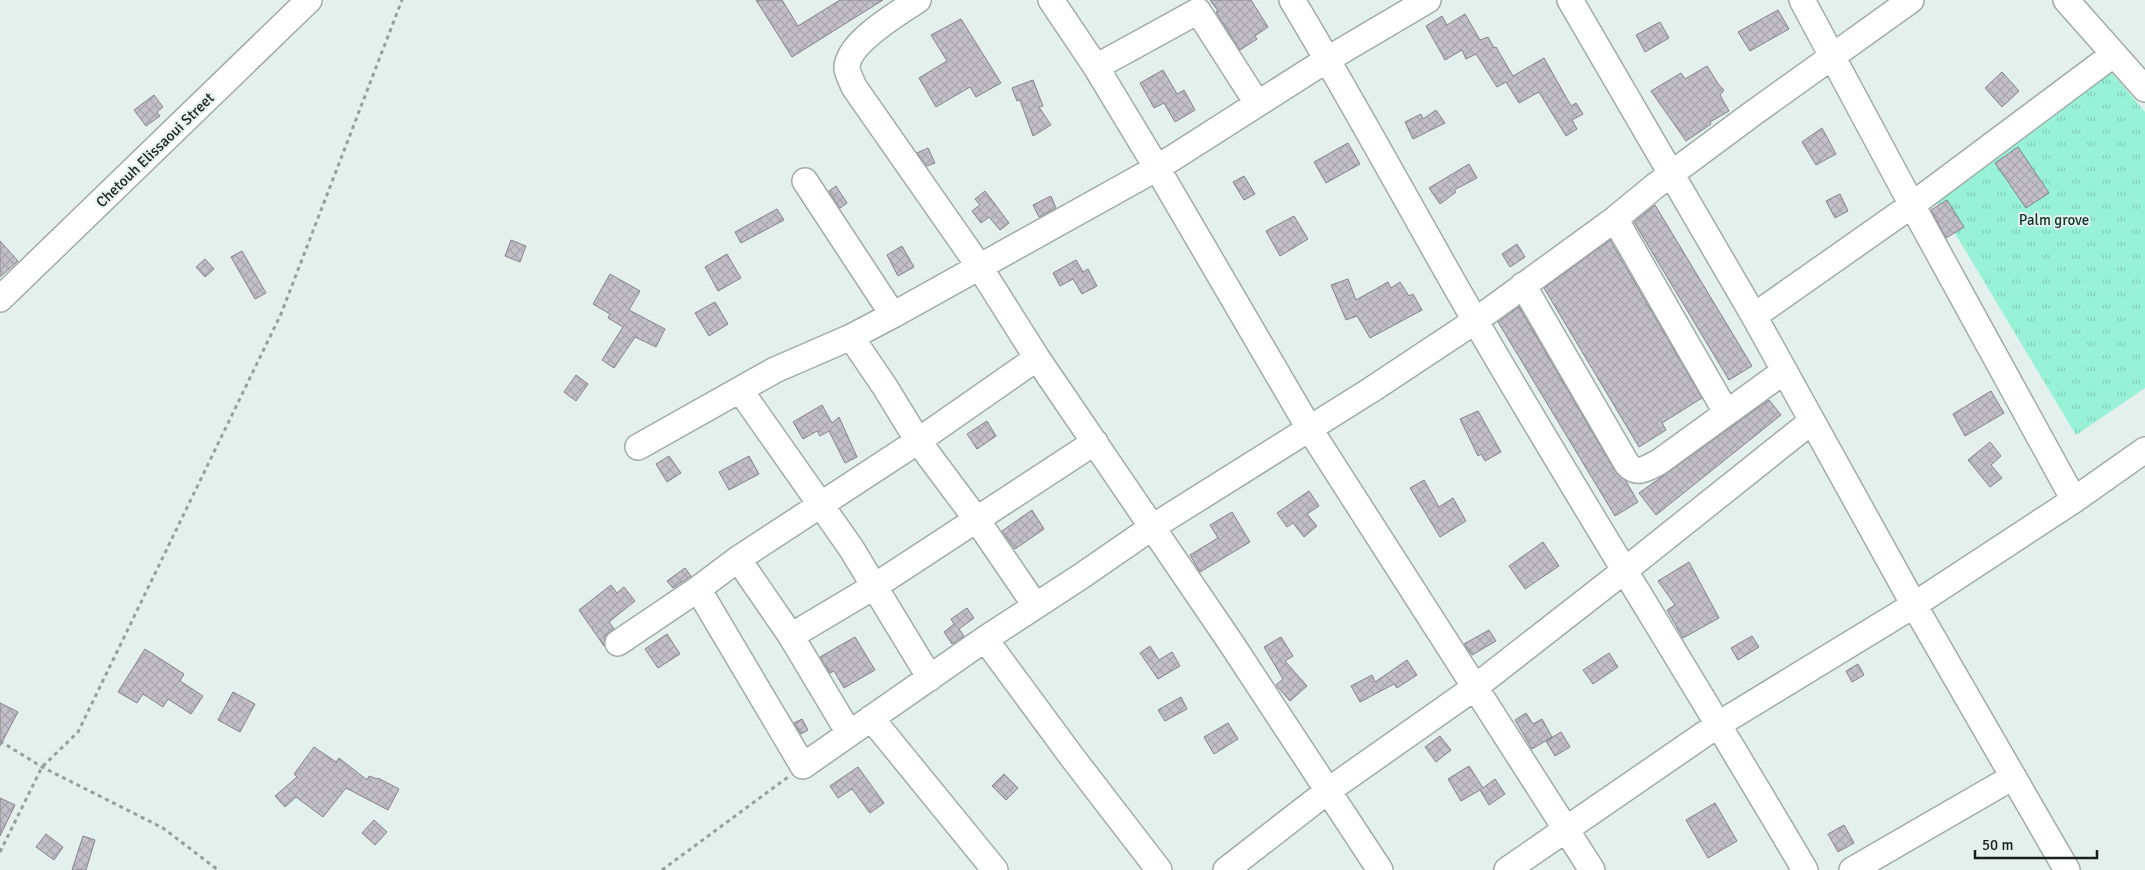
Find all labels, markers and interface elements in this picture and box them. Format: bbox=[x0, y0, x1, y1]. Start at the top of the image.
street label: Chetouh Elissaoui Street bbox=[92, 89, 218, 211]
park label: Palm grove bbox=[2019, 211, 2089, 229]
scale bar bbox=[1975, 828, 2098, 860]
text: 50 m bbox=[1982, 836, 2013, 854]

